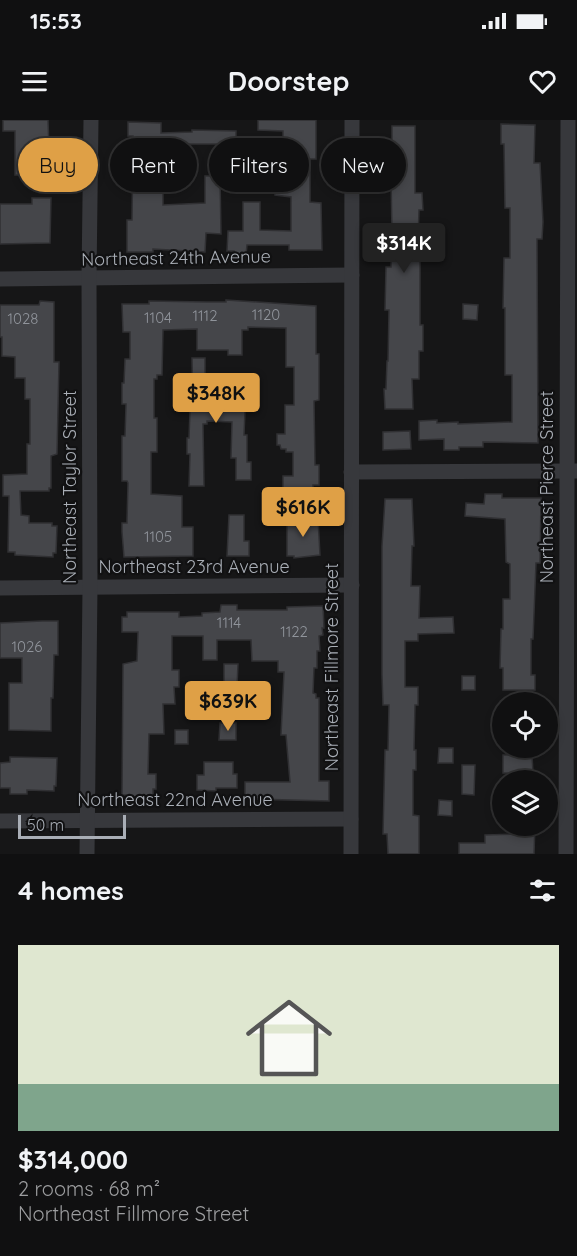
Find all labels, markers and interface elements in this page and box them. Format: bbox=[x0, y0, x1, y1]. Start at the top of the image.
text: 15:53 bbox=[30, 7, 82, 35]
text: Doorstep bbox=[228, 64, 349, 98]
icon: menu bbox=[18, 65, 51, 98]
icon: heart bbox=[526, 65, 559, 98]
chip: Buy bbox=[18, 138, 98, 192]
chip: Rent bbox=[110, 138, 197, 192]
chip: Filters bbox=[209, 138, 309, 192]
chip: New bbox=[321, 138, 406, 192]
pin: $314K bbox=[362, 223, 446, 274]
text: $314K bbox=[376, 230, 432, 255]
street label: Northeast 24th Avenue bbox=[81, 244, 271, 271]
house number: 1120 bbox=[252, 305, 280, 324]
house number: 1112 bbox=[193, 306, 217, 325]
house number: 1104 bbox=[144, 308, 172, 327]
house number: 1028 bbox=[8, 309, 38, 328]
pin: $348K bbox=[174, 373, 258, 424]
text: $348K bbox=[187, 380, 245, 405]
street label: Northeast Taylor Street bbox=[58, 390, 81, 584]
street label: Northeast Pierce Street bbox=[535, 391, 558, 583]
pin: $616K bbox=[261, 487, 345, 538]
text: $616K bbox=[276, 494, 330, 519]
house number: 1105 bbox=[144, 527, 172, 546]
street label: Northeast 23rd Avenue bbox=[98, 555, 290, 578]
street label: Northeast Fillmore Street bbox=[320, 563, 343, 771]
house number: 1114 bbox=[217, 613, 241, 632]
house number: 1122 bbox=[280, 622, 308, 641]
house number: 1026 bbox=[12, 637, 42, 656]
pin: $639K bbox=[186, 681, 270, 732]
text: $639K bbox=[199, 688, 257, 713]
map controls bbox=[492, 692, 558, 836]
button: locate bbox=[492, 692, 558, 758]
button: layers bbox=[492, 770, 558, 836]
street label: Northeast 22nd Avenue bbox=[77, 788, 273, 811]
scale bar bbox=[18, 812, 126, 840]
text: 50 m bbox=[27, 815, 64, 835]
text: 4 homes bbox=[18, 874, 124, 907]
icon: filters bbox=[526, 874, 559, 907]
icon: home bbox=[235, 984, 343, 1092]
text: $314,000 bbox=[18, 1143, 128, 1176]
text: 2 rooms · 68 m² bbox=[18, 1176, 160, 1201]
text: Northeast Fillmore Street bbox=[18, 1201, 249, 1226]

